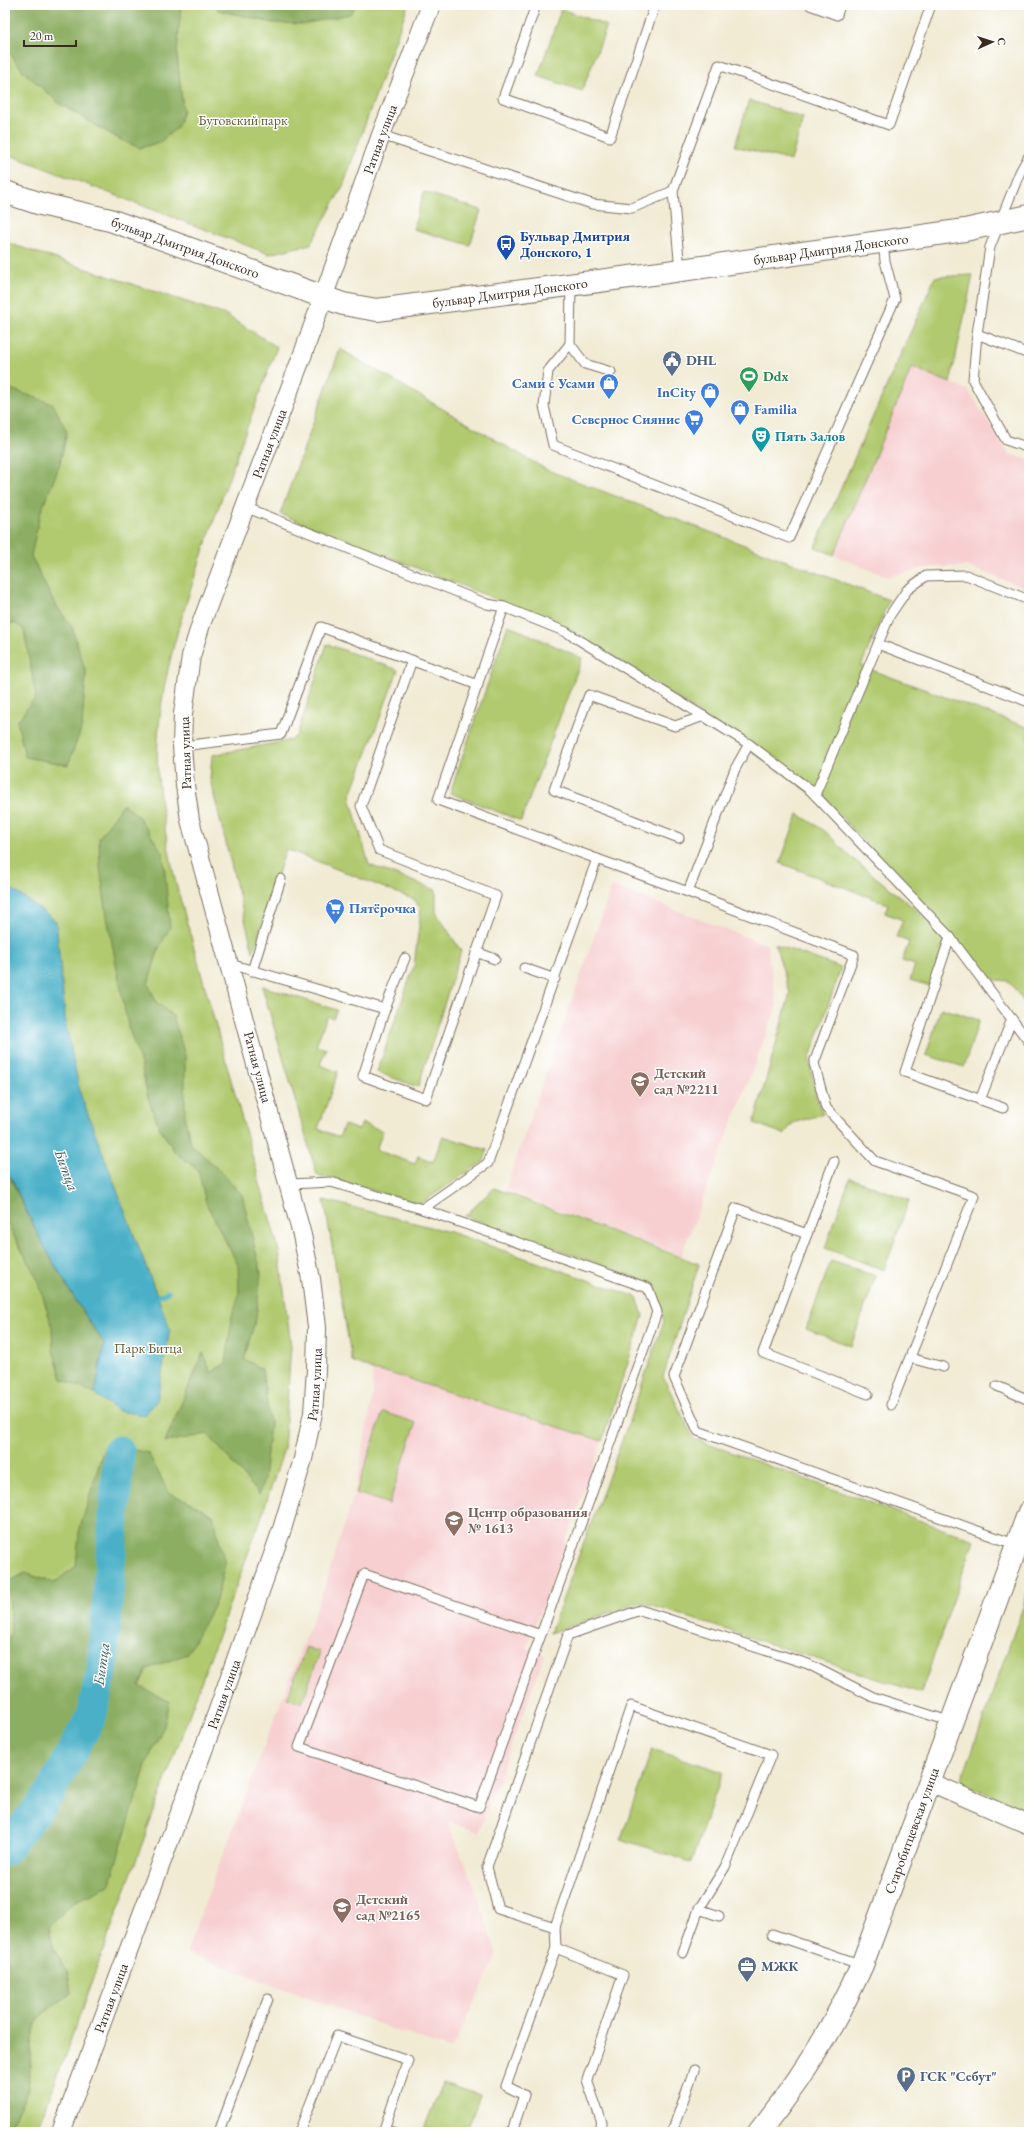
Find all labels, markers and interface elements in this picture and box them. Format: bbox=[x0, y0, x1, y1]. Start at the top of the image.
scale bar bbox=[24, 22, 76, 48]
north arrow bbox=[972, 22, 1012, 62]
text: 20 m bbox=[30, 28, 54, 44]
text: С bbox=[995, 37, 1009, 46]
street label: Ратная улица bbox=[359, 101, 401, 176]
park label: Бутовский парк bbox=[198, 111, 288, 129]
street label: бульвар Дмитрия Донского bbox=[109, 212, 262, 282]
place label: Бульвар Дмитрия Донского, 1 bbox=[520, 227, 630, 261]
street label: бульвар Дмитрия Донского bbox=[752, 229, 910, 269]
bus stop icon: Бульвар Дмитрия Донского, 1 bbox=[495, 233, 517, 261]
street label: бульвар Дмитрия Донского bbox=[431, 274, 589, 312]
public building icon: DHL bbox=[661, 349, 683, 377]
place label: DHL bbox=[686, 351, 717, 369]
sports icon: Ddx bbox=[738, 365, 760, 393]
place label: Ddx bbox=[763, 367, 789, 385]
shop icon: Сами с Усами bbox=[598, 372, 620, 400]
place label: Сами с Усами bbox=[512, 374, 595, 392]
shop icon: InCity bbox=[699, 381, 721, 409]
place label: InCity bbox=[657, 383, 696, 401]
shop icon: Familia bbox=[729, 398, 751, 426]
place label: Familia bbox=[754, 400, 798, 418]
street label: Ратная улица bbox=[248, 406, 291, 481]
supermarket icon: Северное Сияние bbox=[683, 408, 705, 436]
place label: Северное Сияние bbox=[572, 410, 680, 428]
theatre icon: Пять Залов bbox=[750, 425, 772, 453]
place label: Пять Залов bbox=[775, 427, 845, 445]
street label: Ратная улица bbox=[175, 716, 195, 790]
supermarket icon: Пятёрочка bbox=[324, 897, 346, 925]
place label: Пятёрочка bbox=[349, 899, 417, 917]
street label: Ратная улица bbox=[240, 1029, 276, 1105]
place label: Детский сад №2211 bbox=[654, 1064, 719, 1098]
school or university icon: Детский сад №2211 bbox=[629, 1070, 651, 1098]
water label: Битца bbox=[50, 1146, 83, 1193]
park label: Парк Битца bbox=[114, 1339, 182, 1357]
street label: Ратная улица bbox=[303, 1347, 326, 1423]
place label: Центр образования № 1613 bbox=[468, 1503, 588, 1537]
school or university icon: Центр образования № 1613 bbox=[443, 1509, 465, 1537]
water label: Битца bbox=[88, 1641, 113, 1688]
street label: Ратная улица bbox=[203, 1656, 244, 1732]
street label: Старобитцевская улица bbox=[880, 1765, 943, 1896]
place label: Детский сад №2165 bbox=[356, 1890, 421, 1924]
school or university icon: Детский сад №2165 bbox=[331, 1896, 353, 1924]
office icon: МЖК bbox=[736, 1955, 758, 1983]
place label: МЖК bbox=[761, 1957, 799, 1975]
street label: Ратная улица bbox=[90, 1960, 132, 2035]
parking icon: ГСК "Себут" bbox=[895, 2065, 917, 2093]
place label: ГСК "Себут" bbox=[920, 2067, 997, 2085]

